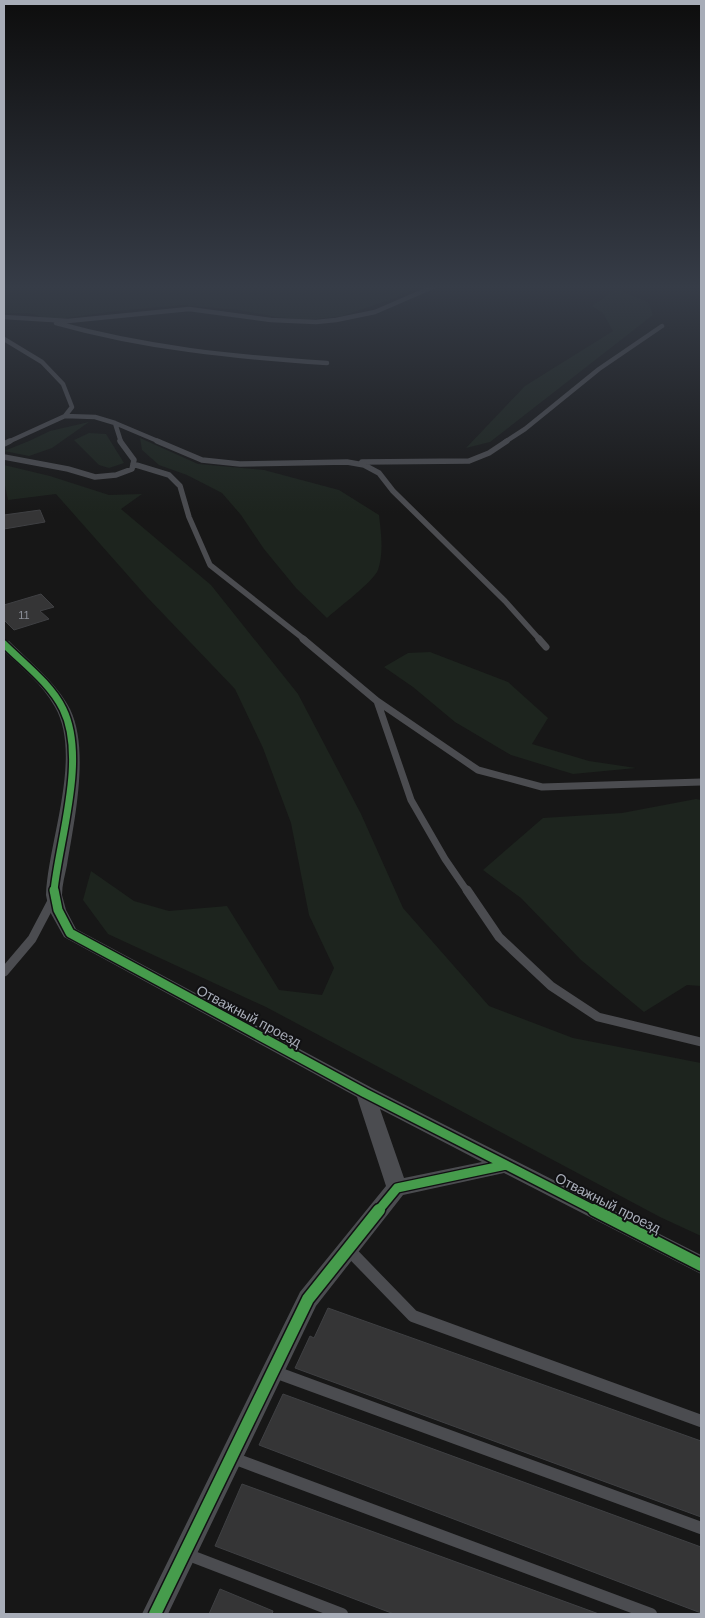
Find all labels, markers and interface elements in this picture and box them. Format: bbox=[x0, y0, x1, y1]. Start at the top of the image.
house number: 11 bbox=[18, 609, 30, 621]
street label: Отважный проезд bbox=[194, 982, 304, 1050]
street label: Отважный проезд bbox=[553, 1170, 663, 1236]

